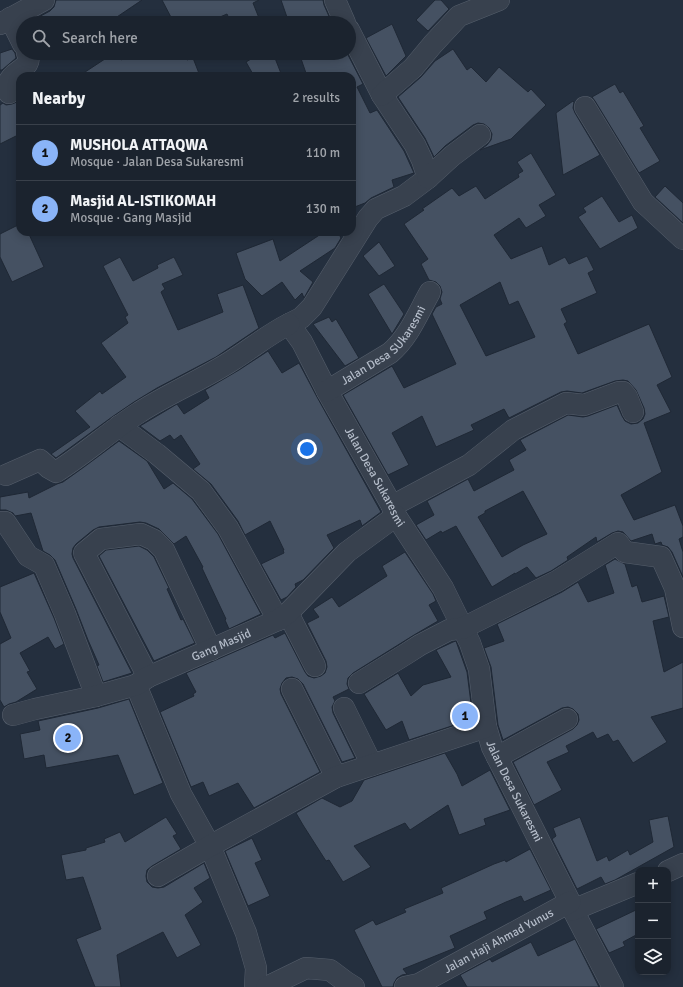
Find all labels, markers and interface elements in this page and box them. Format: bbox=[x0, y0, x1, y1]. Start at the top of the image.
search box bbox=[16, 16, 356, 60]
icon: search bbox=[30, 27, 52, 49]
text: Search here bbox=[62, 29, 138, 47]
text: Nearby bbox=[32, 88, 85, 109]
text: 2 results bbox=[292, 90, 340, 106]
text: MUSHOLA ATTAQWA bbox=[70, 136, 208, 154]
text: 1 bbox=[41, 145, 49, 161]
text: 110 m bbox=[306, 145, 340, 161]
text: Mosque · Jalan Desa Sukaresmi bbox=[70, 154, 244, 170]
text: Masjid AL-ISTIKOMAH bbox=[70, 192, 216, 210]
text: 2 bbox=[41, 201, 49, 217]
text: 130 m bbox=[306, 201, 340, 217]
text: Mosque · Gang Masjid bbox=[70, 210, 192, 226]
street label: Jalan Desa SUkaresmi bbox=[338, 303, 429, 388]
street label: Jalan Desa Sukaresmi bbox=[341, 424, 408, 530]
your location bbox=[297, 439, 317, 459]
street label: Gang Masjid bbox=[189, 625, 253, 665]
pin: 1 bbox=[452, 701, 478, 731]
pin: 2 bbox=[55, 723, 81, 753]
street label: Jalan Desa Sukaresmi bbox=[483, 739, 546, 844]
map controls bbox=[635, 867, 671, 975]
button: + bbox=[635, 867, 671, 903]
button: − bbox=[635, 903, 671, 939]
street label: Jalan Haji Ahmad Yunus bbox=[441, 905, 556, 977]
button: layers bbox=[635, 939, 671, 975]

